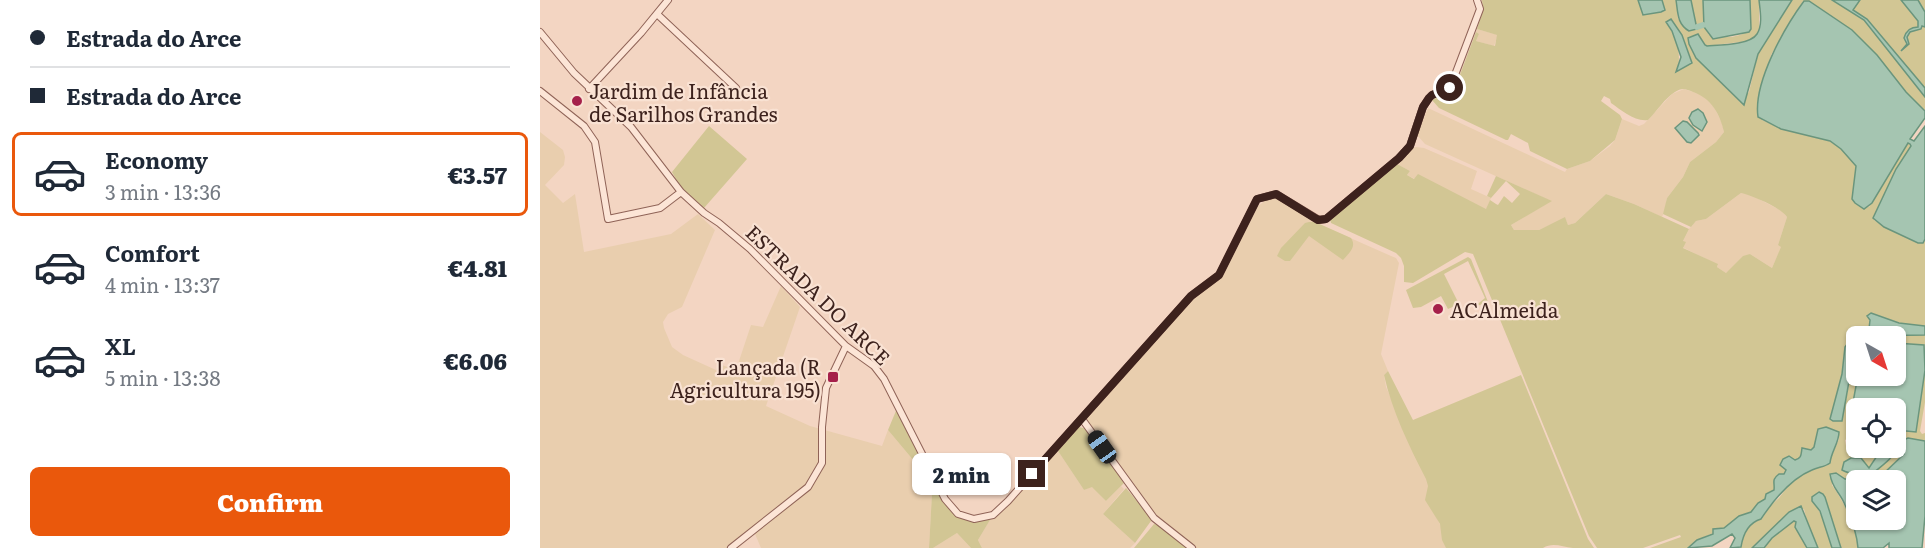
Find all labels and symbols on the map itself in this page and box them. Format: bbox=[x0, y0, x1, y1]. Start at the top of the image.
route start bbox=[1436, 74, 1463, 101]
place label: Jardim de Infância de Sarilhos Grandes bbox=[589, 75, 778, 128]
marker: Jardim de Infância de Sarilhos Grandes bbox=[570, 94, 584, 108]
street label: ESTRADA DO ARCE bbox=[740, 217, 898, 371]
place label: ACAlmeida bbox=[1450, 294, 1559, 324]
marker: ACAlmeida bbox=[1431, 302, 1445, 316]
north arrow bbox=[1846, 326, 1906, 386]
place label: Lançada (R Agricultura 195) bbox=[670, 351, 821, 404]
marker: Lançada (R Agricultura 195) bbox=[826, 370, 840, 384]
car bbox=[1084, 427, 1120, 467]
callout: 2 min bbox=[912, 453, 1011, 495]
route end bbox=[1018, 460, 1045, 487]

